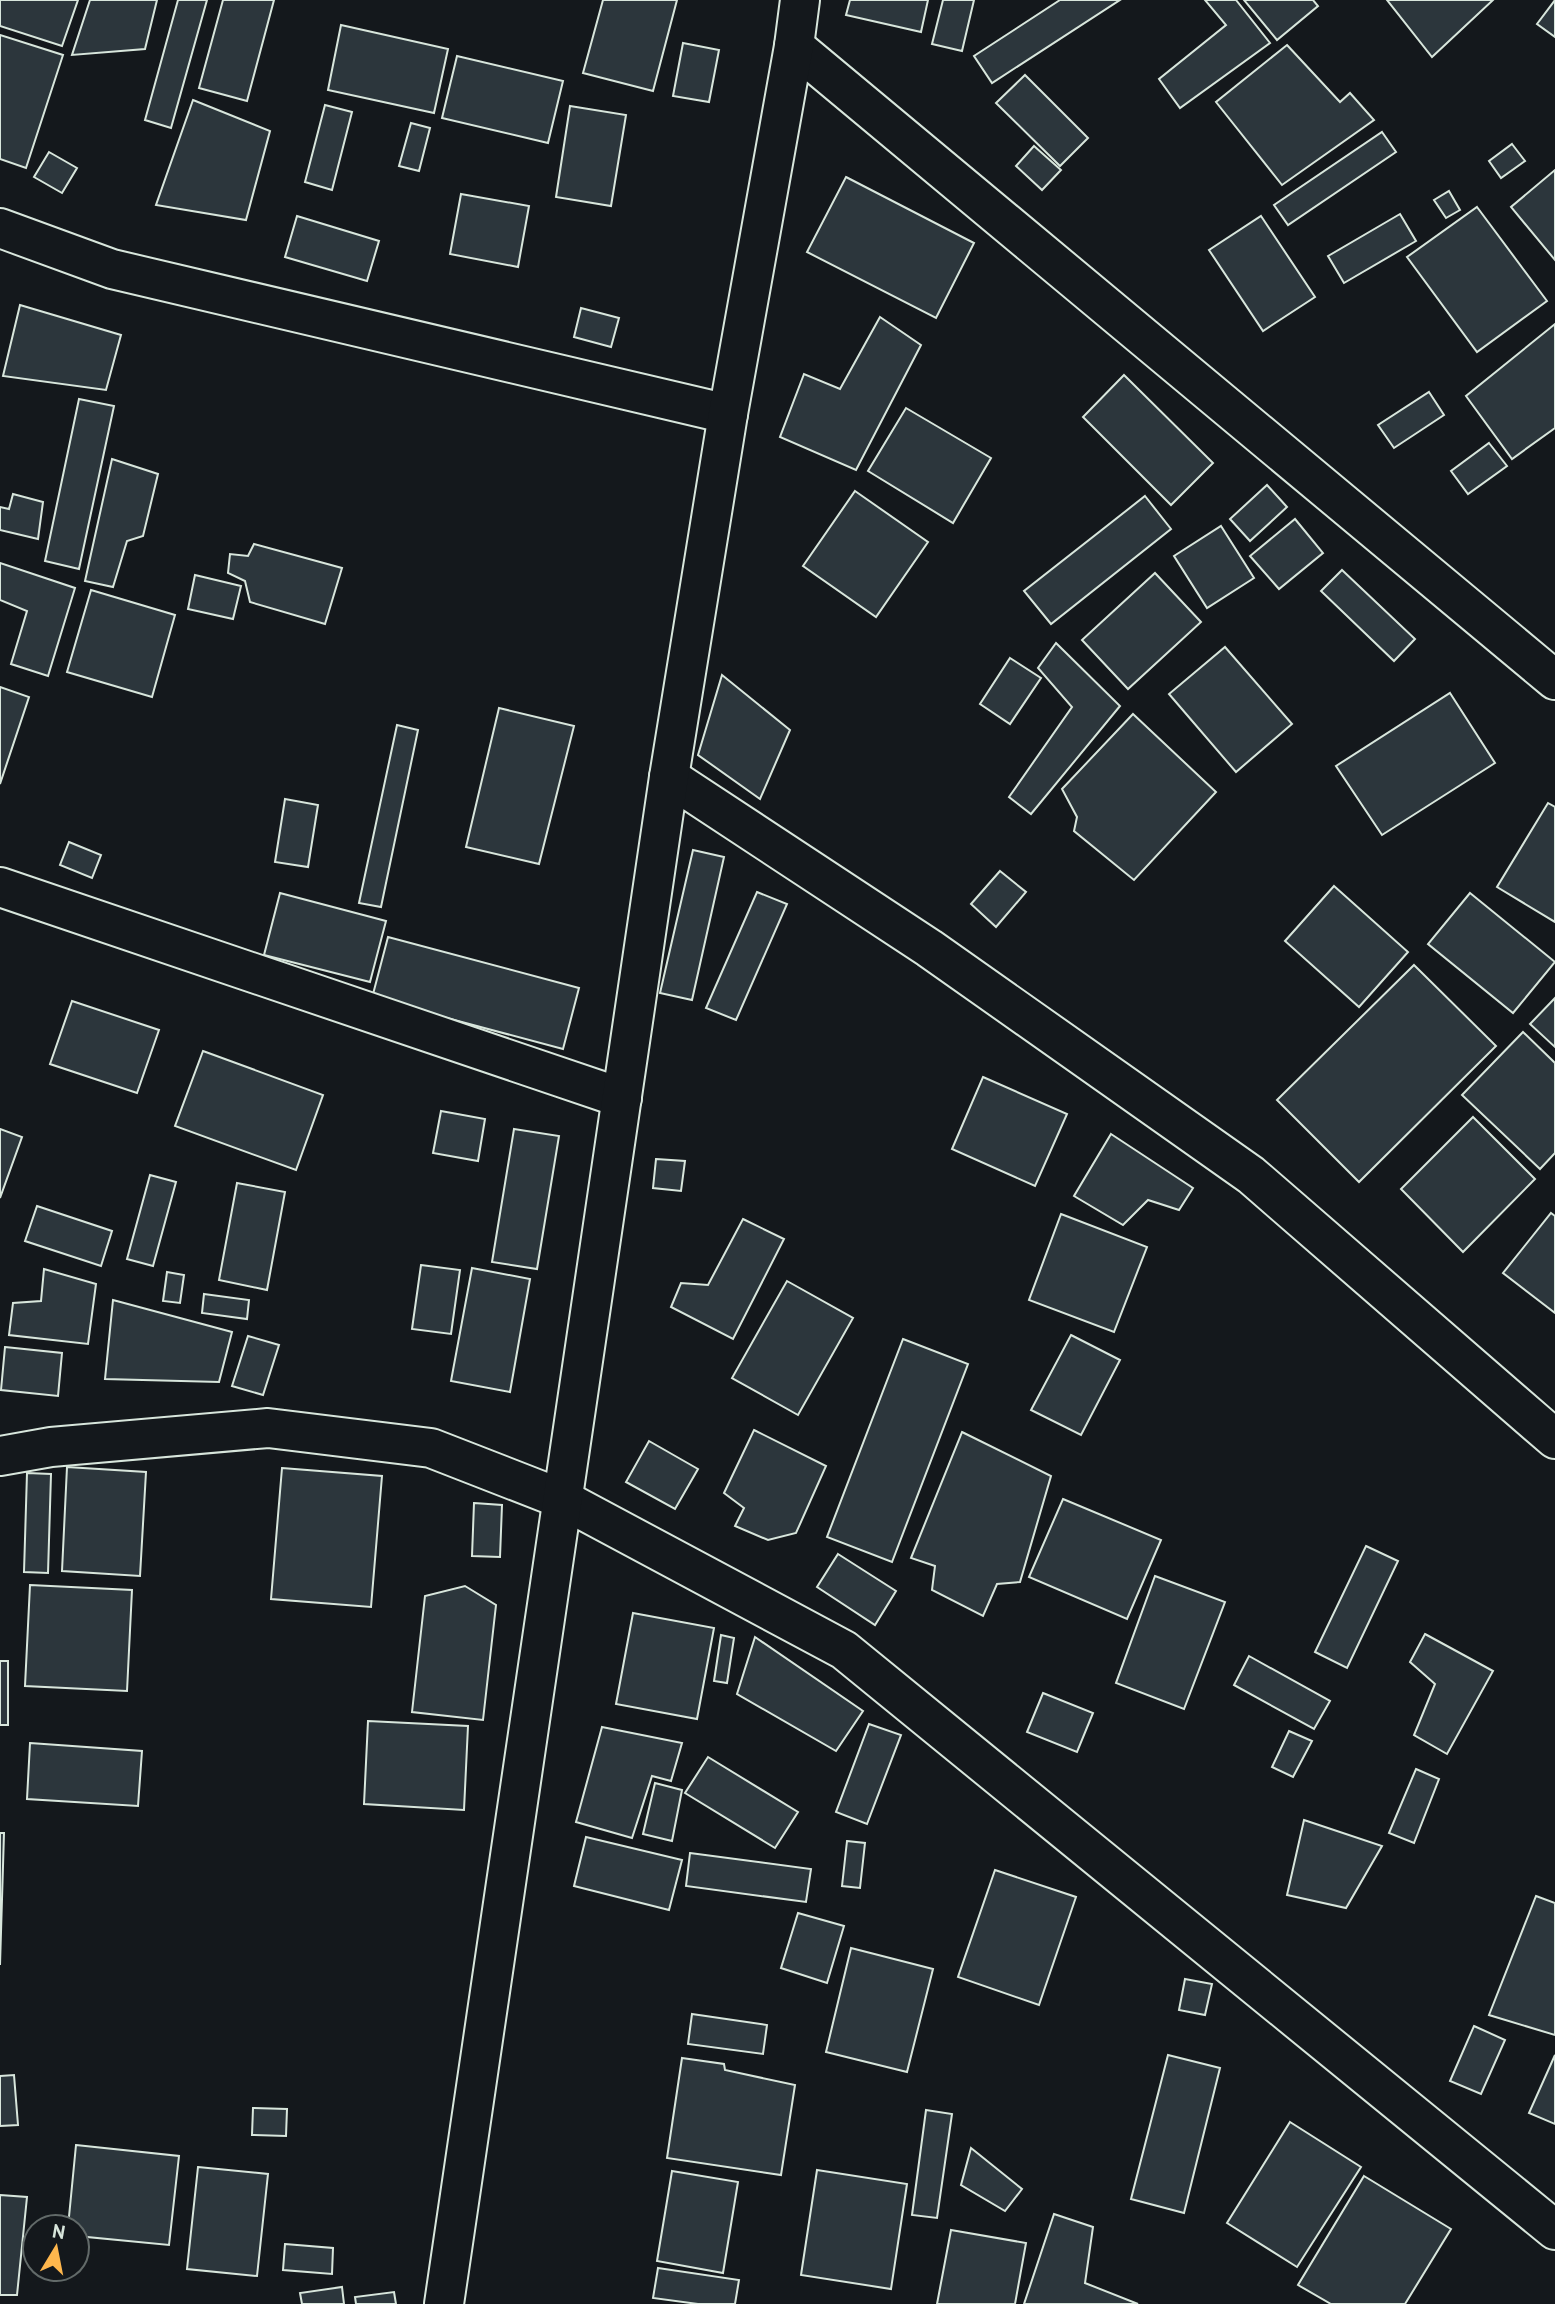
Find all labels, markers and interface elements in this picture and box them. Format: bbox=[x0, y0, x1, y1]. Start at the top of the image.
north arrow bbox=[21, 2213, 91, 2283]
text: N bbox=[51, 2218, 67, 2244]

